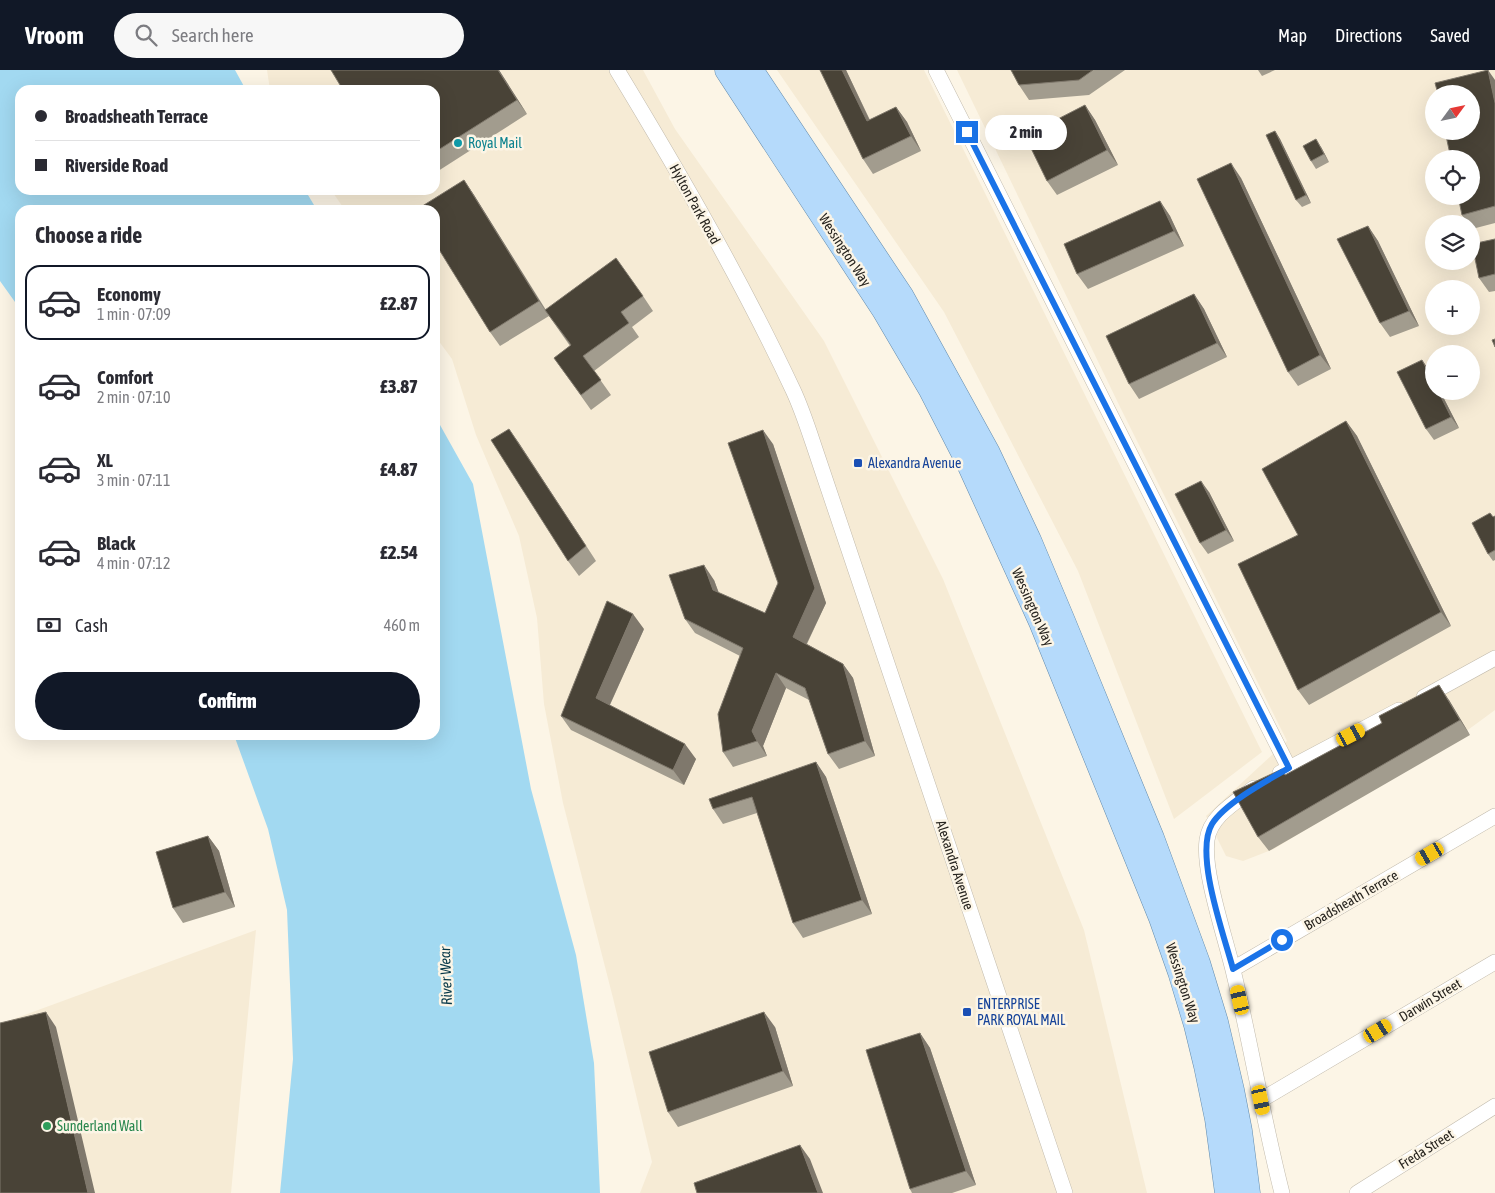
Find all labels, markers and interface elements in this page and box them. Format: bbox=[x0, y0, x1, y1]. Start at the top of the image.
search box bbox=[114, 13, 464, 58]
icon: search bbox=[132, 21, 160, 49]
text: Vroom bbox=[25, 22, 84, 49]
text: Search here bbox=[172, 24, 254, 46]
text: Map bbox=[1278, 25, 1307, 46]
text: Directions bbox=[1335, 25, 1402, 46]
text: Saved bbox=[1430, 25, 1470, 46]
north arrow bbox=[1425, 85, 1480, 140]
map controls bbox=[1425, 85, 1480, 400]
text: Broadsheath Terrace bbox=[65, 105, 208, 127]
callout: 2 min bbox=[984, 114, 1067, 150]
route end bbox=[956, 121, 978, 143]
text: 2 min bbox=[1010, 123, 1042, 141]
place label: Royal Mail bbox=[468, 135, 522, 151]
marker: Royal Mail bbox=[452, 137, 464, 149]
button: locate bbox=[1425, 150, 1480, 205]
text: Riverside Road bbox=[65, 154, 168, 176]
street label: Hylton Park Road bbox=[666, 161, 724, 247]
street label: Wessington Way bbox=[816, 211, 874, 289]
button: layers bbox=[1425, 215, 1480, 270]
text: Choose a ride bbox=[35, 222, 142, 248]
icon: car bbox=[37, 280, 82, 325]
button: + bbox=[1425, 280, 1480, 335]
text: Economy bbox=[97, 283, 161, 305]
text: £2.87 bbox=[380, 292, 418, 314]
text: 1 min · 07:09 bbox=[97, 305, 171, 323]
button: − bbox=[1425, 345, 1480, 400]
icon: car bbox=[37, 363, 82, 408]
text: Comfort bbox=[97, 366, 153, 388]
text: £3.87 bbox=[380, 375, 418, 397]
text: 2 min · 07:10 bbox=[97, 388, 170, 406]
icon: car bbox=[37, 446, 82, 491]
text: XL bbox=[97, 449, 113, 471]
place label: Alexandra Avenue bbox=[868, 455, 961, 471]
marker: Alexandra Avenue bbox=[852, 457, 864, 469]
text: £4.87 bbox=[380, 458, 418, 480]
text: 3 min · 07:11 bbox=[97, 471, 170, 489]
icon: car bbox=[37, 529, 82, 574]
text: Black bbox=[97, 532, 135, 554]
text: £2.54 bbox=[380, 541, 418, 563]
text: 4 min · 07:12 bbox=[97, 554, 170, 572]
street label: Wessington Way bbox=[1009, 566, 1057, 648]
icon: cash bbox=[35, 611, 63, 639]
text: Cash bbox=[75, 614, 108, 636]
text: 460 m bbox=[384, 616, 420, 634]
button: Confirm bbox=[35, 672, 420, 730]
car bbox=[1334, 721, 1367, 749]
street label: Alexandra Avenue bbox=[933, 818, 977, 912]
car bbox=[1413, 840, 1446, 868]
street label: Broadsheath Terrace bbox=[1301, 867, 1401, 933]
route start bbox=[1271, 929, 1293, 951]
street label: Wessington Way bbox=[1163, 941, 1204, 1025]
water label: River Wear bbox=[436, 946, 455, 1006]
street label: Darwin Street bbox=[1396, 975, 1464, 1025]
car bbox=[1229, 984, 1250, 1016]
place label: ENTERPRISE PARK ROYAL MAIL bbox=[977, 996, 1066, 1028]
marker: ENTERPRISE PARK ROYAL MAIL bbox=[961, 1006, 973, 1018]
car bbox=[1361, 1017, 1394, 1045]
car bbox=[1250, 1084, 1271, 1116]
place label: Sunderland Wall bbox=[57, 1118, 143, 1134]
marker: Sunderland Wall bbox=[41, 1120, 53, 1132]
street label: Freda Street bbox=[1396, 1126, 1456, 1172]

